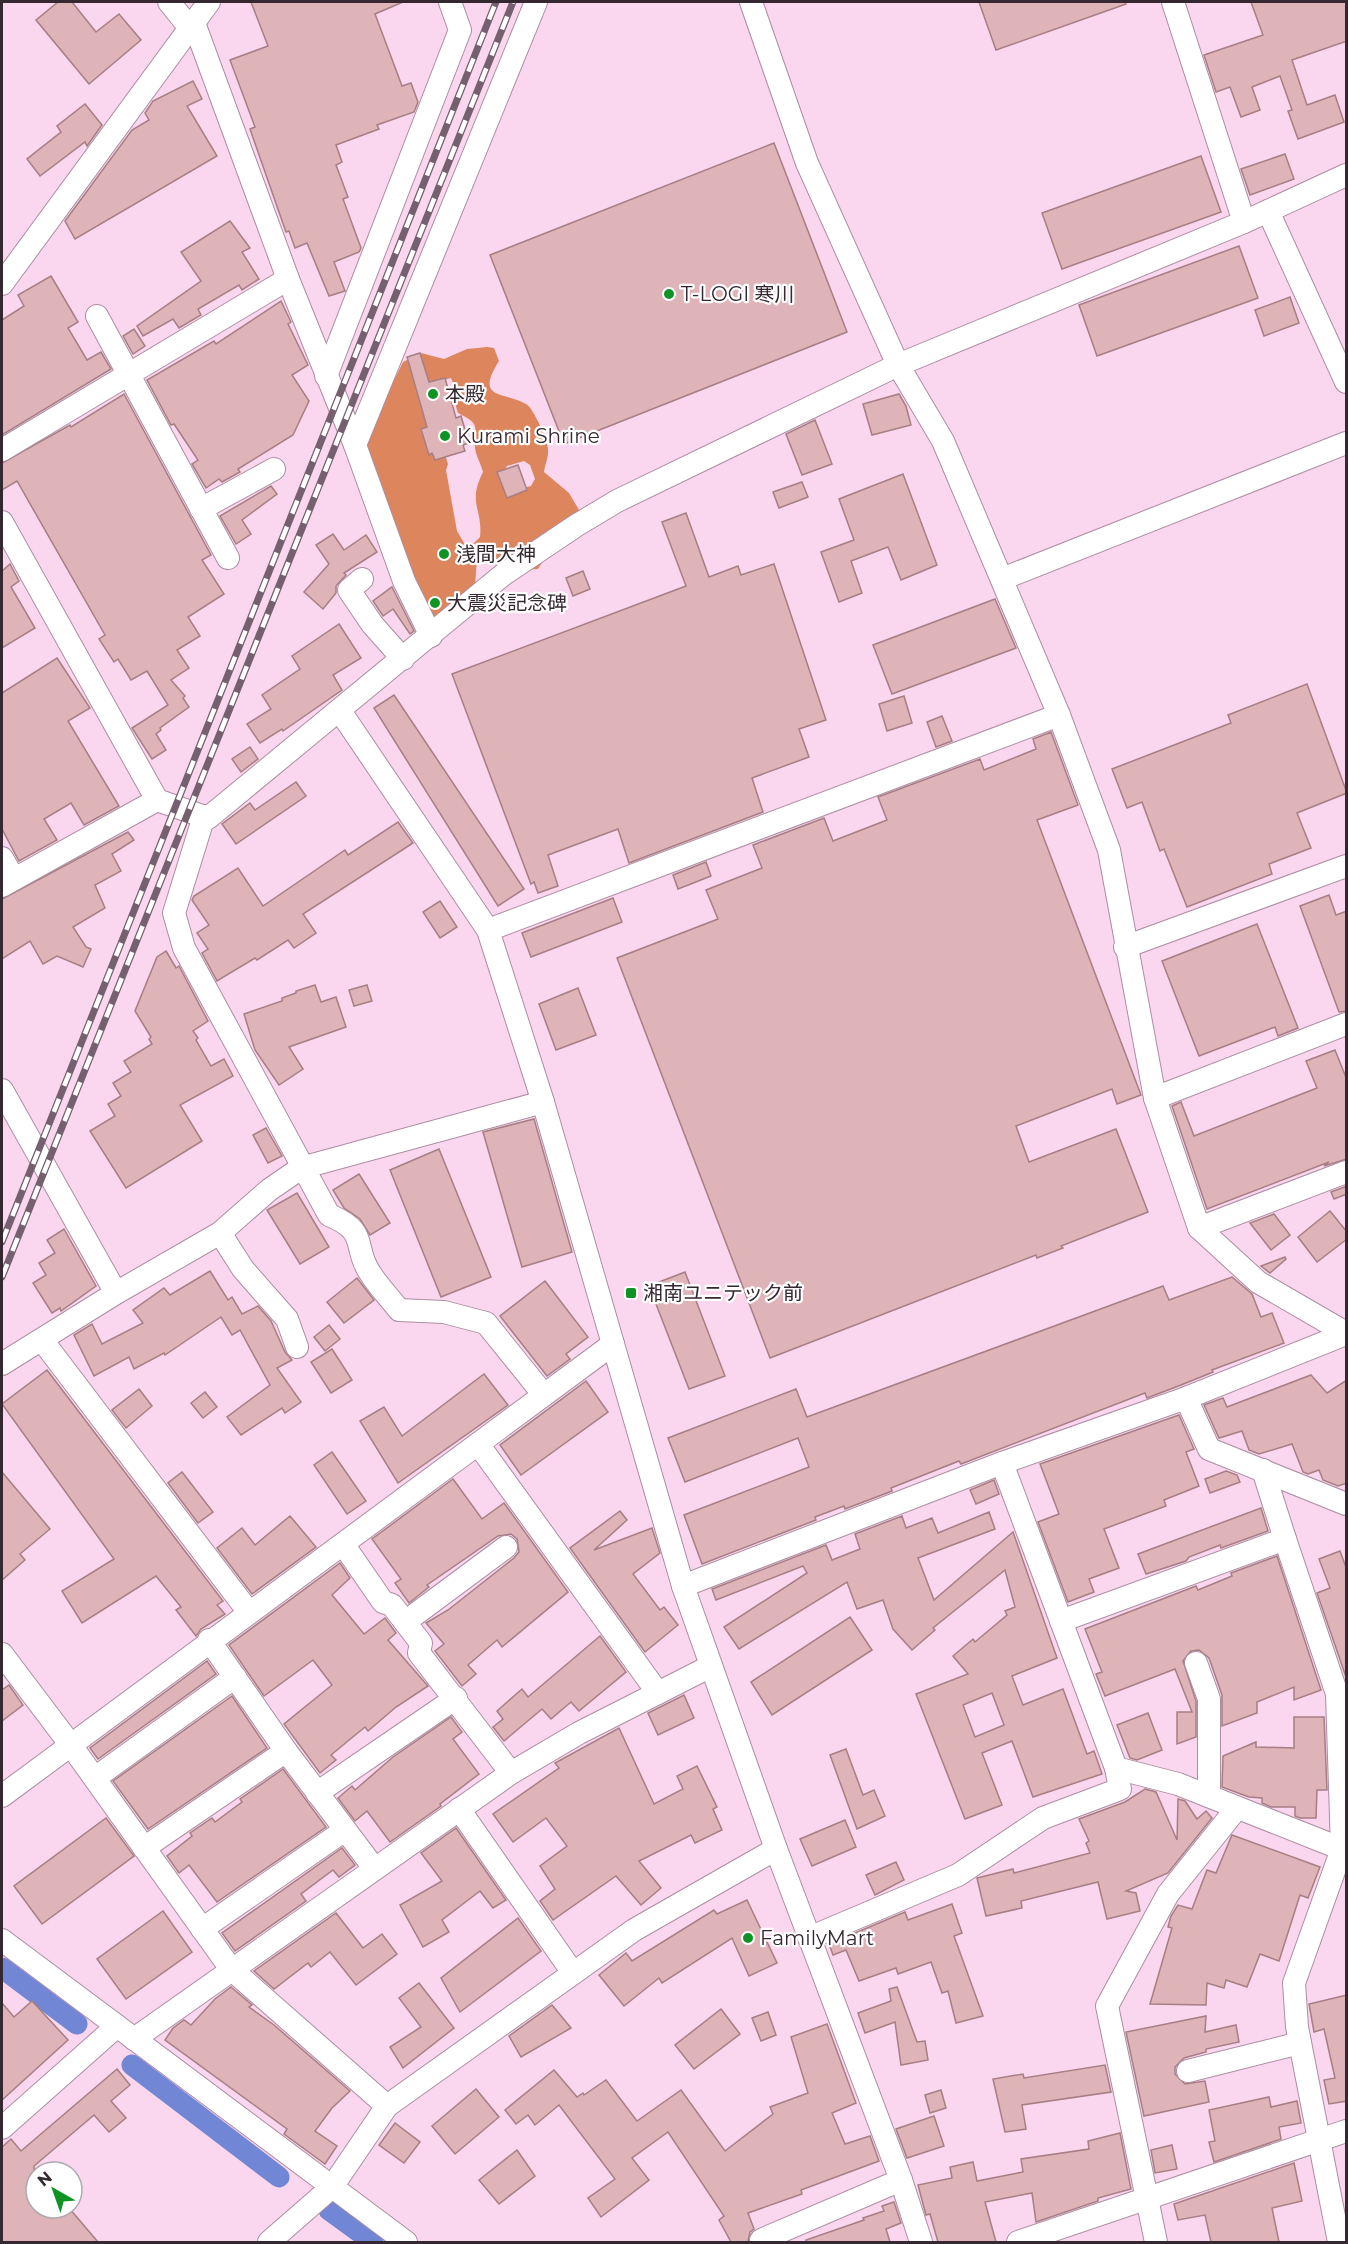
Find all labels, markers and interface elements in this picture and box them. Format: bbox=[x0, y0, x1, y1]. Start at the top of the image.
place label: T-LOGI 寒川 bbox=[681, 282, 795, 306]
marker: T-LOGI 寒川 bbox=[662, 287, 676, 301]
place label: 本殿 bbox=[445, 382, 485, 406]
marker: 本殿 bbox=[426, 387, 440, 401]
place label: Kurami Shrine bbox=[457, 424, 600, 448]
marker: Kurami Shrine bbox=[438, 429, 452, 443]
place label: 浅間大神 bbox=[456, 542, 536, 566]
marker: 浅間大神 bbox=[437, 547, 451, 561]
place label: 大震災記念碑 bbox=[447, 591, 567, 615]
marker: 大震災記念碑 bbox=[428, 596, 442, 610]
place label: 湘南ユニテック前 bbox=[643, 1281, 803, 1305]
marker: 湘南ユニテック前 bbox=[624, 1286, 638, 1300]
place label: FamilyMart bbox=[760, 1926, 874, 1950]
marker: FamilyMart bbox=[741, 1931, 755, 1945]
north arrow bbox=[24, 2160, 84, 2220]
text: N bbox=[34, 2167, 56, 2190]

